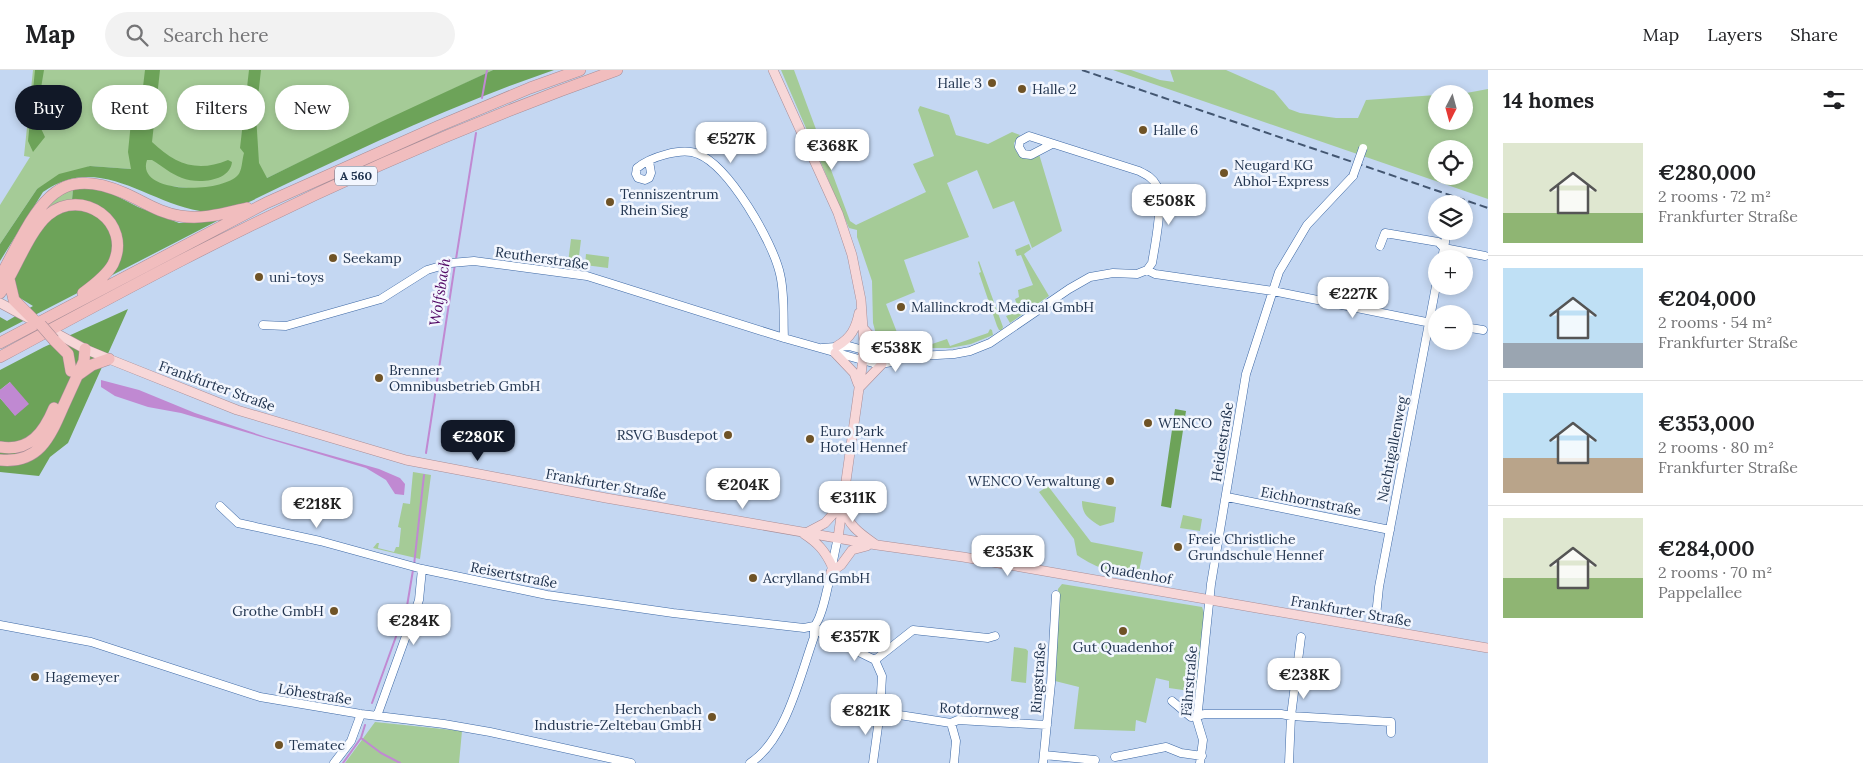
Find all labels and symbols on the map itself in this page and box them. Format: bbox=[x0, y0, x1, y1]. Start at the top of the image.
place label: Halle 3 bbox=[937, 74, 982, 92]
marker: Halle 3 bbox=[986, 77, 998, 89]
place label: Halle 2 bbox=[1032, 80, 1076, 98]
marker: Halle 2 bbox=[1016, 83, 1028, 95]
north arrow bbox=[1428, 85, 1472, 130]
place label: Halle 6 bbox=[1153, 121, 1198, 139]
pin: €527K bbox=[696, 122, 766, 164]
marker: Halle 6 bbox=[1137, 124, 1149, 136]
pin: €368K bbox=[797, 128, 867, 171]
place label: Neugard KG Abhol-Express bbox=[1233, 156, 1329, 190]
road number: A 560 bbox=[335, 166, 377, 185]
marker: Neugard KG Abhol-Express bbox=[1218, 167, 1230, 179]
pin: €508K bbox=[1134, 184, 1204, 226]
place label: Tenniszentrum Rhein Sieg bbox=[620, 185, 719, 219]
marker: Tenniszentrum Rhein Sieg bbox=[604, 196, 616, 208]
street label: Reutherstraße bbox=[494, 243, 590, 274]
place label: Seekamp bbox=[343, 249, 402, 267]
marker: Seekamp bbox=[327, 252, 339, 264]
water label: Wolfsbach bbox=[425, 256, 454, 327]
place label: uni-toys bbox=[269, 268, 324, 286]
marker: uni-toys bbox=[253, 271, 265, 283]
pin: €227K bbox=[1318, 276, 1388, 319]
place label: Mallinckrodt Medical GmbH bbox=[911, 298, 1094, 316]
marker: Mallinckrodt Medical GmbH bbox=[895, 301, 907, 313]
pin: €538K bbox=[861, 330, 931, 373]
street label: Frankfurter Straße bbox=[156, 357, 278, 416]
place label: Brenner Omnibusbetrieb GmbH bbox=[389, 361, 541, 395]
marker: Brenner Omnibusbetrieb GmbH bbox=[373, 372, 385, 384]
street label: Nachtigallenweg bbox=[1373, 394, 1411, 504]
street label: Heidestraße bbox=[1207, 401, 1237, 483]
place label: WENCO bbox=[1158, 414, 1212, 432]
marker: WENCO bbox=[1142, 417, 1154, 429]
pin: €280K bbox=[443, 420, 513, 462]
place label: Euro Park Hotel Hennef bbox=[820, 422, 908, 456]
place label: RSVG Busdepot bbox=[617, 426, 719, 444]
marker: RSVG Busdepot bbox=[722, 429, 734, 441]
marker: Euro Park Hotel Hennef bbox=[804, 433, 816, 445]
street label: Frankfurter Straße bbox=[544, 465, 668, 504]
pin: €204K bbox=[708, 468, 778, 510]
place label: WENCO Verwaltung bbox=[968, 472, 1100, 490]
marker: WENCO Verwaltung bbox=[1104, 475, 1116, 487]
pin: €311K bbox=[818, 480, 888, 523]
street label: Eichhornstraße bbox=[1259, 482, 1363, 520]
pin: €218K bbox=[282, 486, 352, 529]
place label: Freie Christliche Grundschule Hennef bbox=[1188, 530, 1324, 564]
pin: €353K bbox=[973, 534, 1043, 577]
marker: Freie Christliche Grundschule Hennef bbox=[1172, 541, 1184, 553]
street label: Reisertstraße bbox=[469, 558, 559, 592]
street label: Quadenhof bbox=[1099, 558, 1174, 588]
place label: Acrylland GmbH bbox=[762, 569, 870, 587]
marker: Acrylland GmbH bbox=[747, 572, 759, 584]
street label: Frankfurter Straße bbox=[1289, 592, 1413, 631]
place label: Grothe GmbH bbox=[232, 602, 324, 620]
pin: €284K bbox=[379, 604, 449, 646]
marker: Grothe GmbH bbox=[328, 605, 340, 617]
pin: €357K bbox=[820, 620, 890, 662]
marker: Gut Quadenhof bbox=[1117, 625, 1129, 637]
place label: Gut Quadenhof bbox=[1073, 638, 1175, 656]
street label: Ringstraße bbox=[1027, 641, 1049, 714]
street label: Fährstraße bbox=[1177, 644, 1201, 717]
pin: €238K bbox=[1269, 658, 1339, 700]
place label: Hagemeyer bbox=[45, 668, 119, 686]
marker: Hagemeyer bbox=[29, 671, 41, 683]
street label: Löhestraße bbox=[277, 679, 354, 709]
pin: €821K bbox=[831, 694, 901, 736]
street label: Rotdornweg bbox=[939, 699, 1019, 719]
place label: Herchenbach Industrie-Zeltebau GmbH bbox=[534, 700, 702, 734]
marker: Herchenbach Industrie-Zeltebau GmbH bbox=[706, 711, 718, 723]
place label: Tematec bbox=[289, 736, 345, 754]
marker: Tematec bbox=[273, 739, 285, 751]

